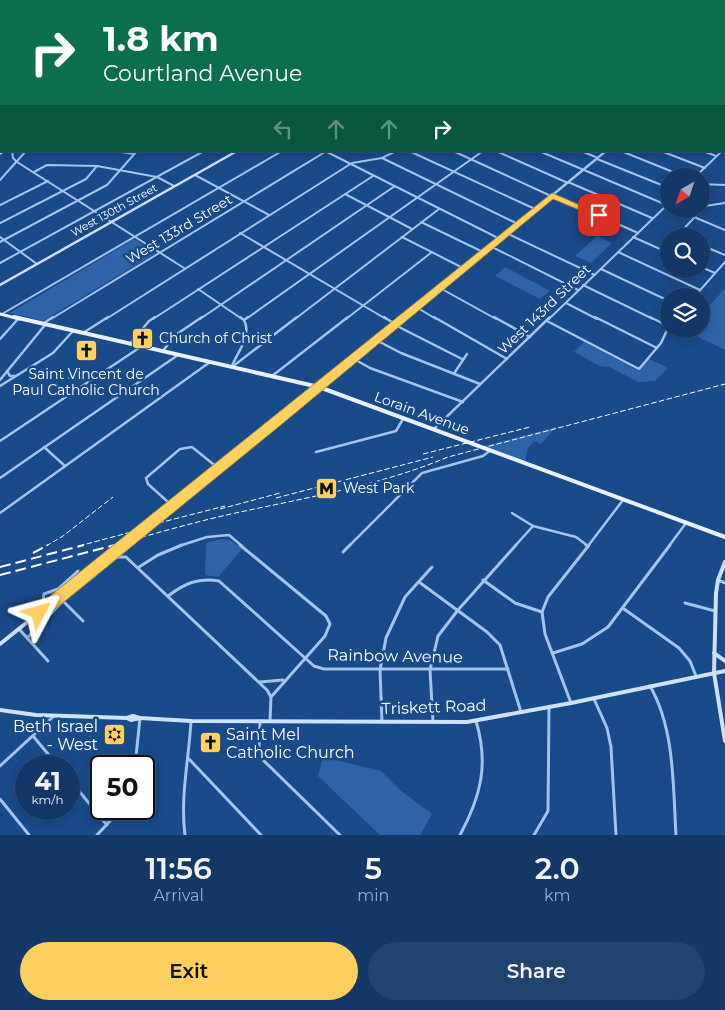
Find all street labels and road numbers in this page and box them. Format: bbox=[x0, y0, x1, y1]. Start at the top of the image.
street label: West 130th Street bbox=[68, 180, 160, 240]
street label: West 133rd Street bbox=[122, 190, 236, 268]
street label: West 143rd Street bbox=[494, 260, 594, 358]
street label: Lorain Avenue bbox=[372, 387, 472, 439]
street label: Rainbow Avenue bbox=[327, 645, 463, 667]
street label: Triskett Road bbox=[381, 696, 487, 718]

